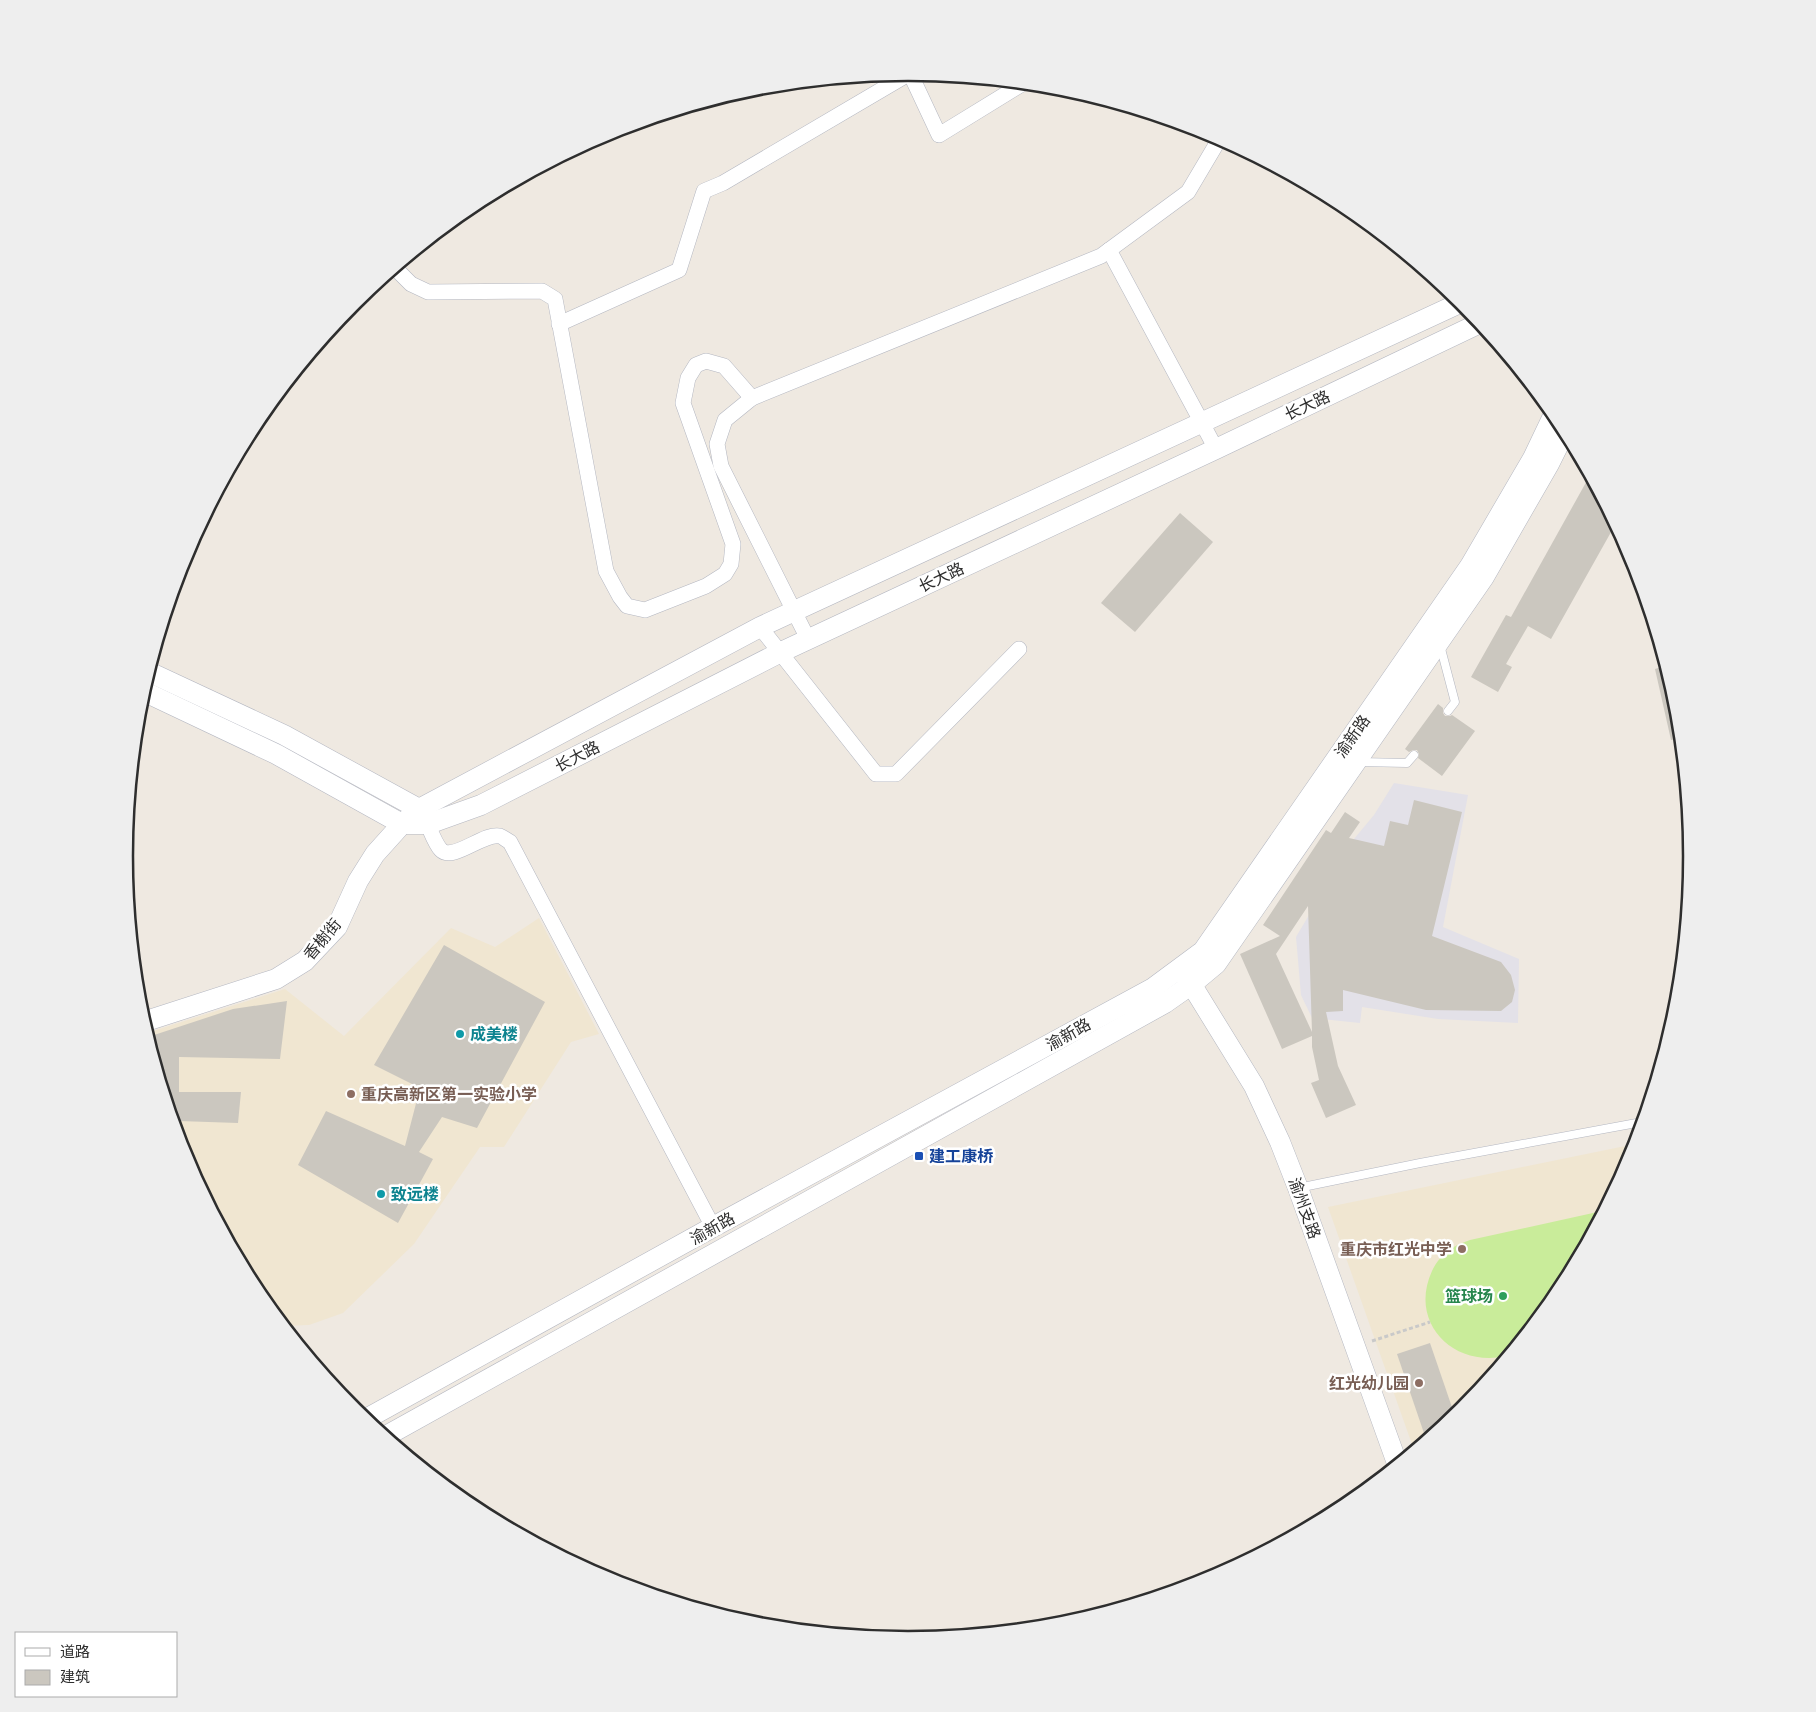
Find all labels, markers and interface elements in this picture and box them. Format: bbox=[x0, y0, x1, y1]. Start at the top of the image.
street label: 长大路 bbox=[1281, 387, 1333, 424]
street label: 长大路 bbox=[915, 559, 967, 596]
street label: 渝新路 bbox=[1331, 711, 1374, 761]
street label: 长大路 bbox=[552, 737, 603, 776]
street label: 香榭街 bbox=[300, 915, 345, 964]
street label: 渝新路 bbox=[1043, 1014, 1094, 1054]
place label: 成美楼 bbox=[470, 1025, 518, 1044]
marker: 成美楼 bbox=[454, 1028, 466, 1040]
place label: 重庆高新区第一实验小学 bbox=[361, 1085, 537, 1104]
marker: 重庆高新区第一实验小学 bbox=[345, 1088, 357, 1100]
place label: 建工康桥 bbox=[929, 1147, 994, 1166]
marker: 建工康桥 bbox=[913, 1150, 925, 1162]
street label: 渝州支路 bbox=[1285, 1175, 1324, 1241]
place label: 致远楼 bbox=[391, 1185, 439, 1204]
marker: 致远楼 bbox=[375, 1188, 387, 1200]
street label: 渝新路 bbox=[687, 1208, 738, 1248]
place label: 重庆市红光中学 bbox=[1340, 1240, 1452, 1259]
marker: 重庆市红光中学 bbox=[1456, 1243, 1468, 1255]
place label: 篮球场 bbox=[1445, 1287, 1493, 1306]
marker: 篮球场 bbox=[1497, 1290, 1509, 1302]
place label: 红光幼儿园 bbox=[1329, 1374, 1409, 1393]
marker: 红光幼儿园 bbox=[1413, 1377, 1425, 1389]
legend bbox=[15, 1632, 178, 1697]
text: 道路 bbox=[60, 1643, 90, 1661]
text: 建筑 bbox=[60, 1668, 90, 1686]

